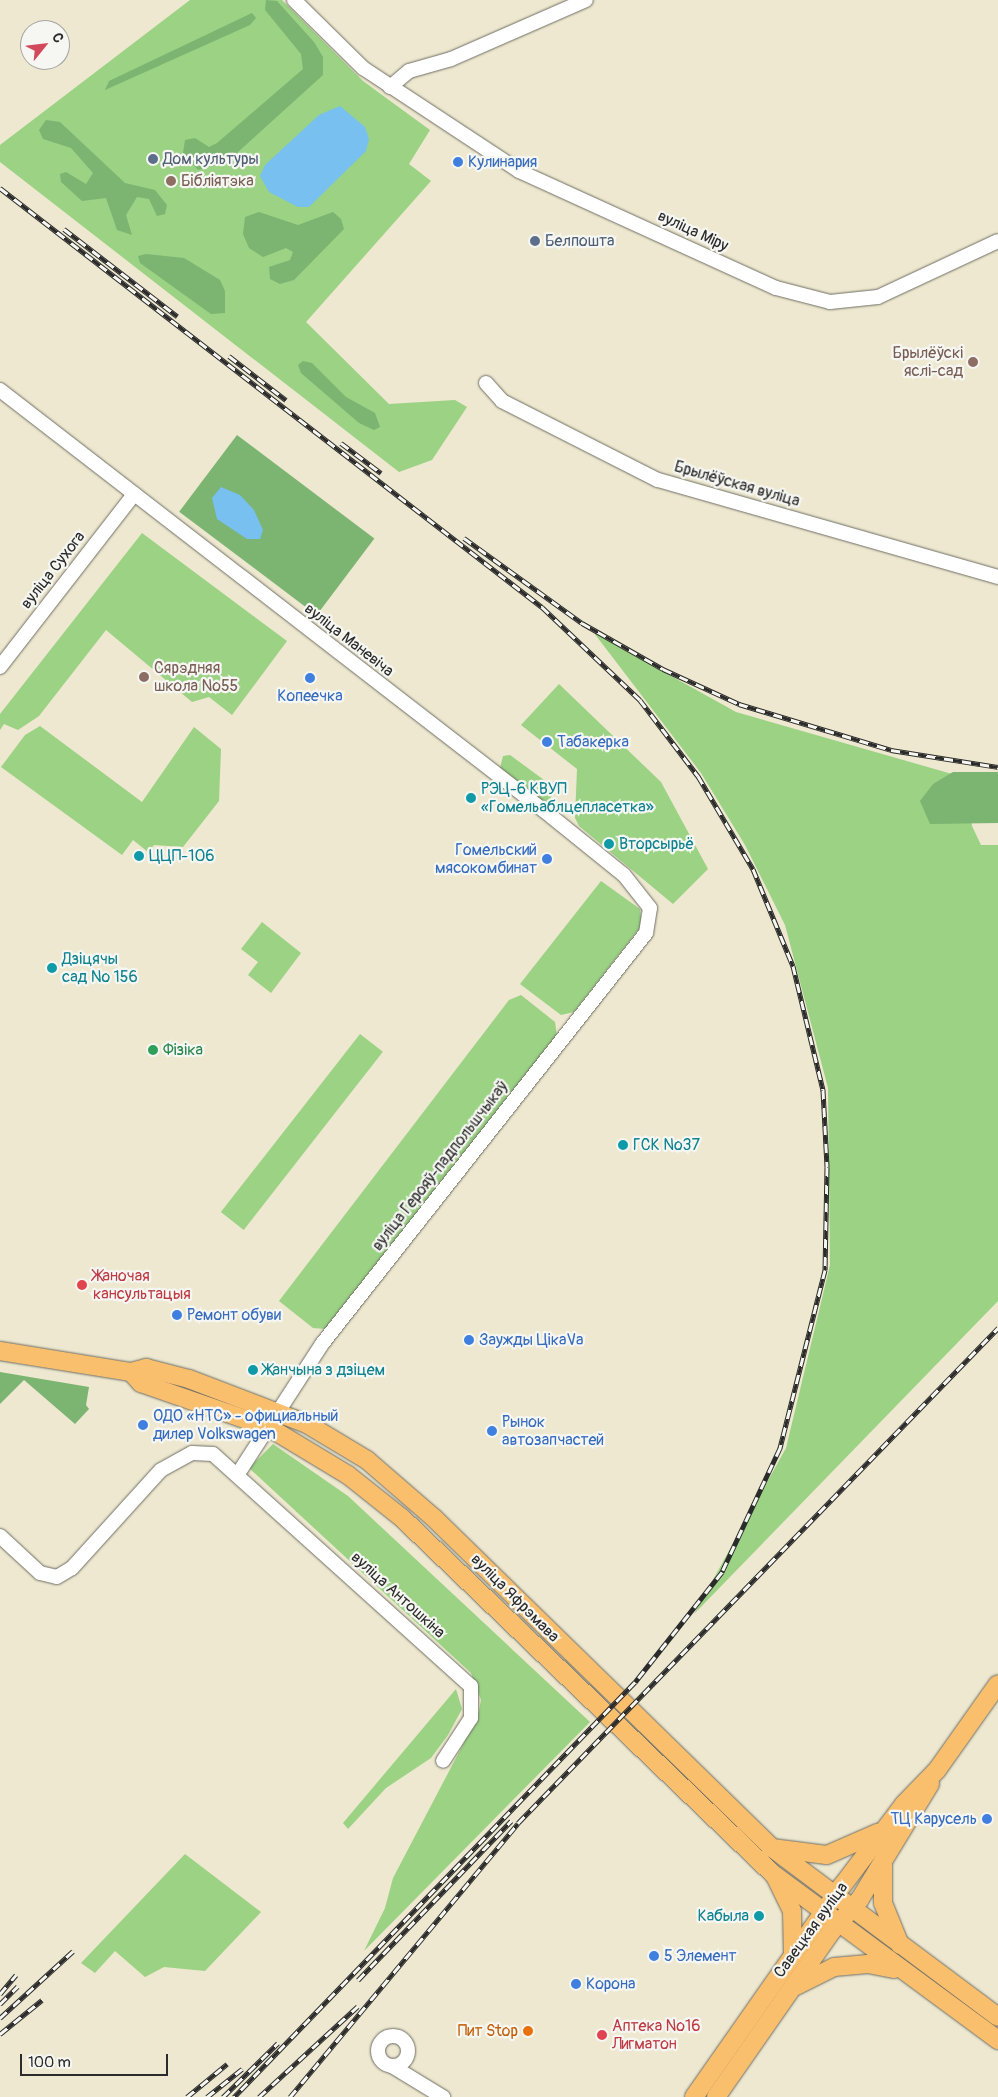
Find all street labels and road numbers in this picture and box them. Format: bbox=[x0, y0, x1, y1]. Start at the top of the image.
street label: вуліца Міру bbox=[655, 206, 731, 256]
street label: Брылёўская вуліца bbox=[672, 457, 802, 511]
street label: вуліца Сухога bbox=[17, 527, 89, 613]
street label: вуліца Маневіча bbox=[301, 599, 397, 681]
street label: вуліца Герояў-падпольшчыкаў bbox=[368, 1077, 512, 1255]
street label: вуліца Антошкіна bbox=[347, 1548, 449, 1642]
street label: вуліца Яфрэмава bbox=[467, 1550, 563, 1646]
street label: Савецкая вуліца bbox=[770, 1879, 852, 1981]

